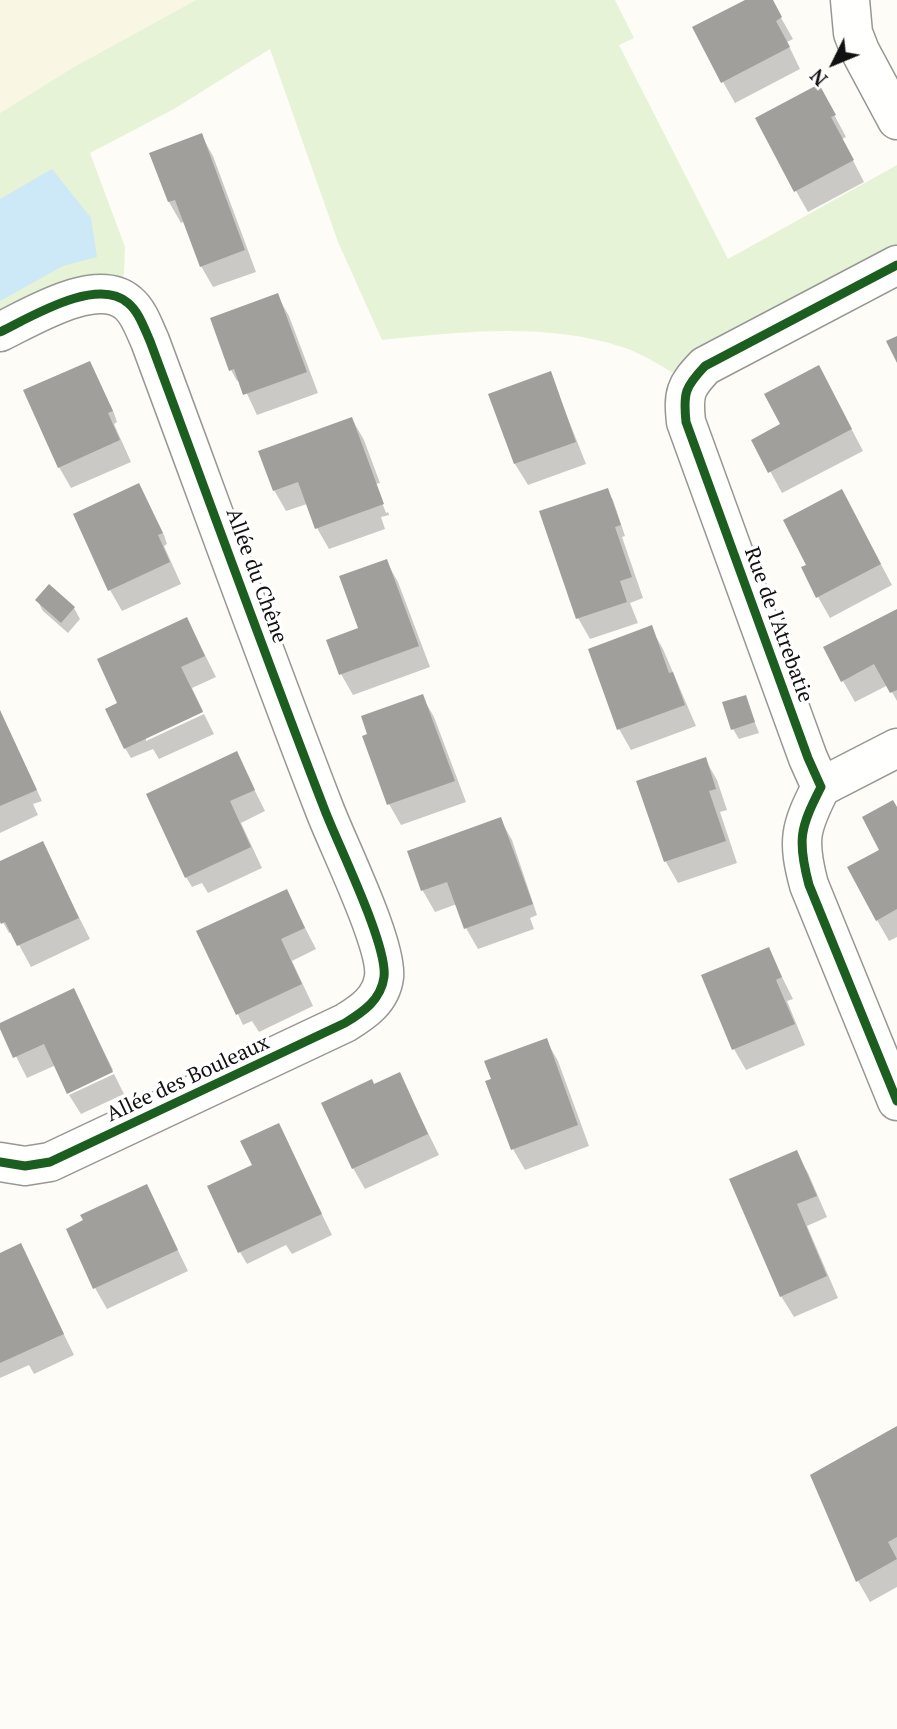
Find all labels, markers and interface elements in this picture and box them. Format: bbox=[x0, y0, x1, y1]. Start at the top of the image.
north arrow bbox=[799, 28, 869, 98]
text: N bbox=[804, 64, 832, 91]
street label: Allée du Chêne bbox=[220, 505, 292, 647]
street label: Rue de l'Atrebatie bbox=[738, 544, 818, 706]
street label: Allée des Bouleaux bbox=[103, 1030, 273, 1128]

